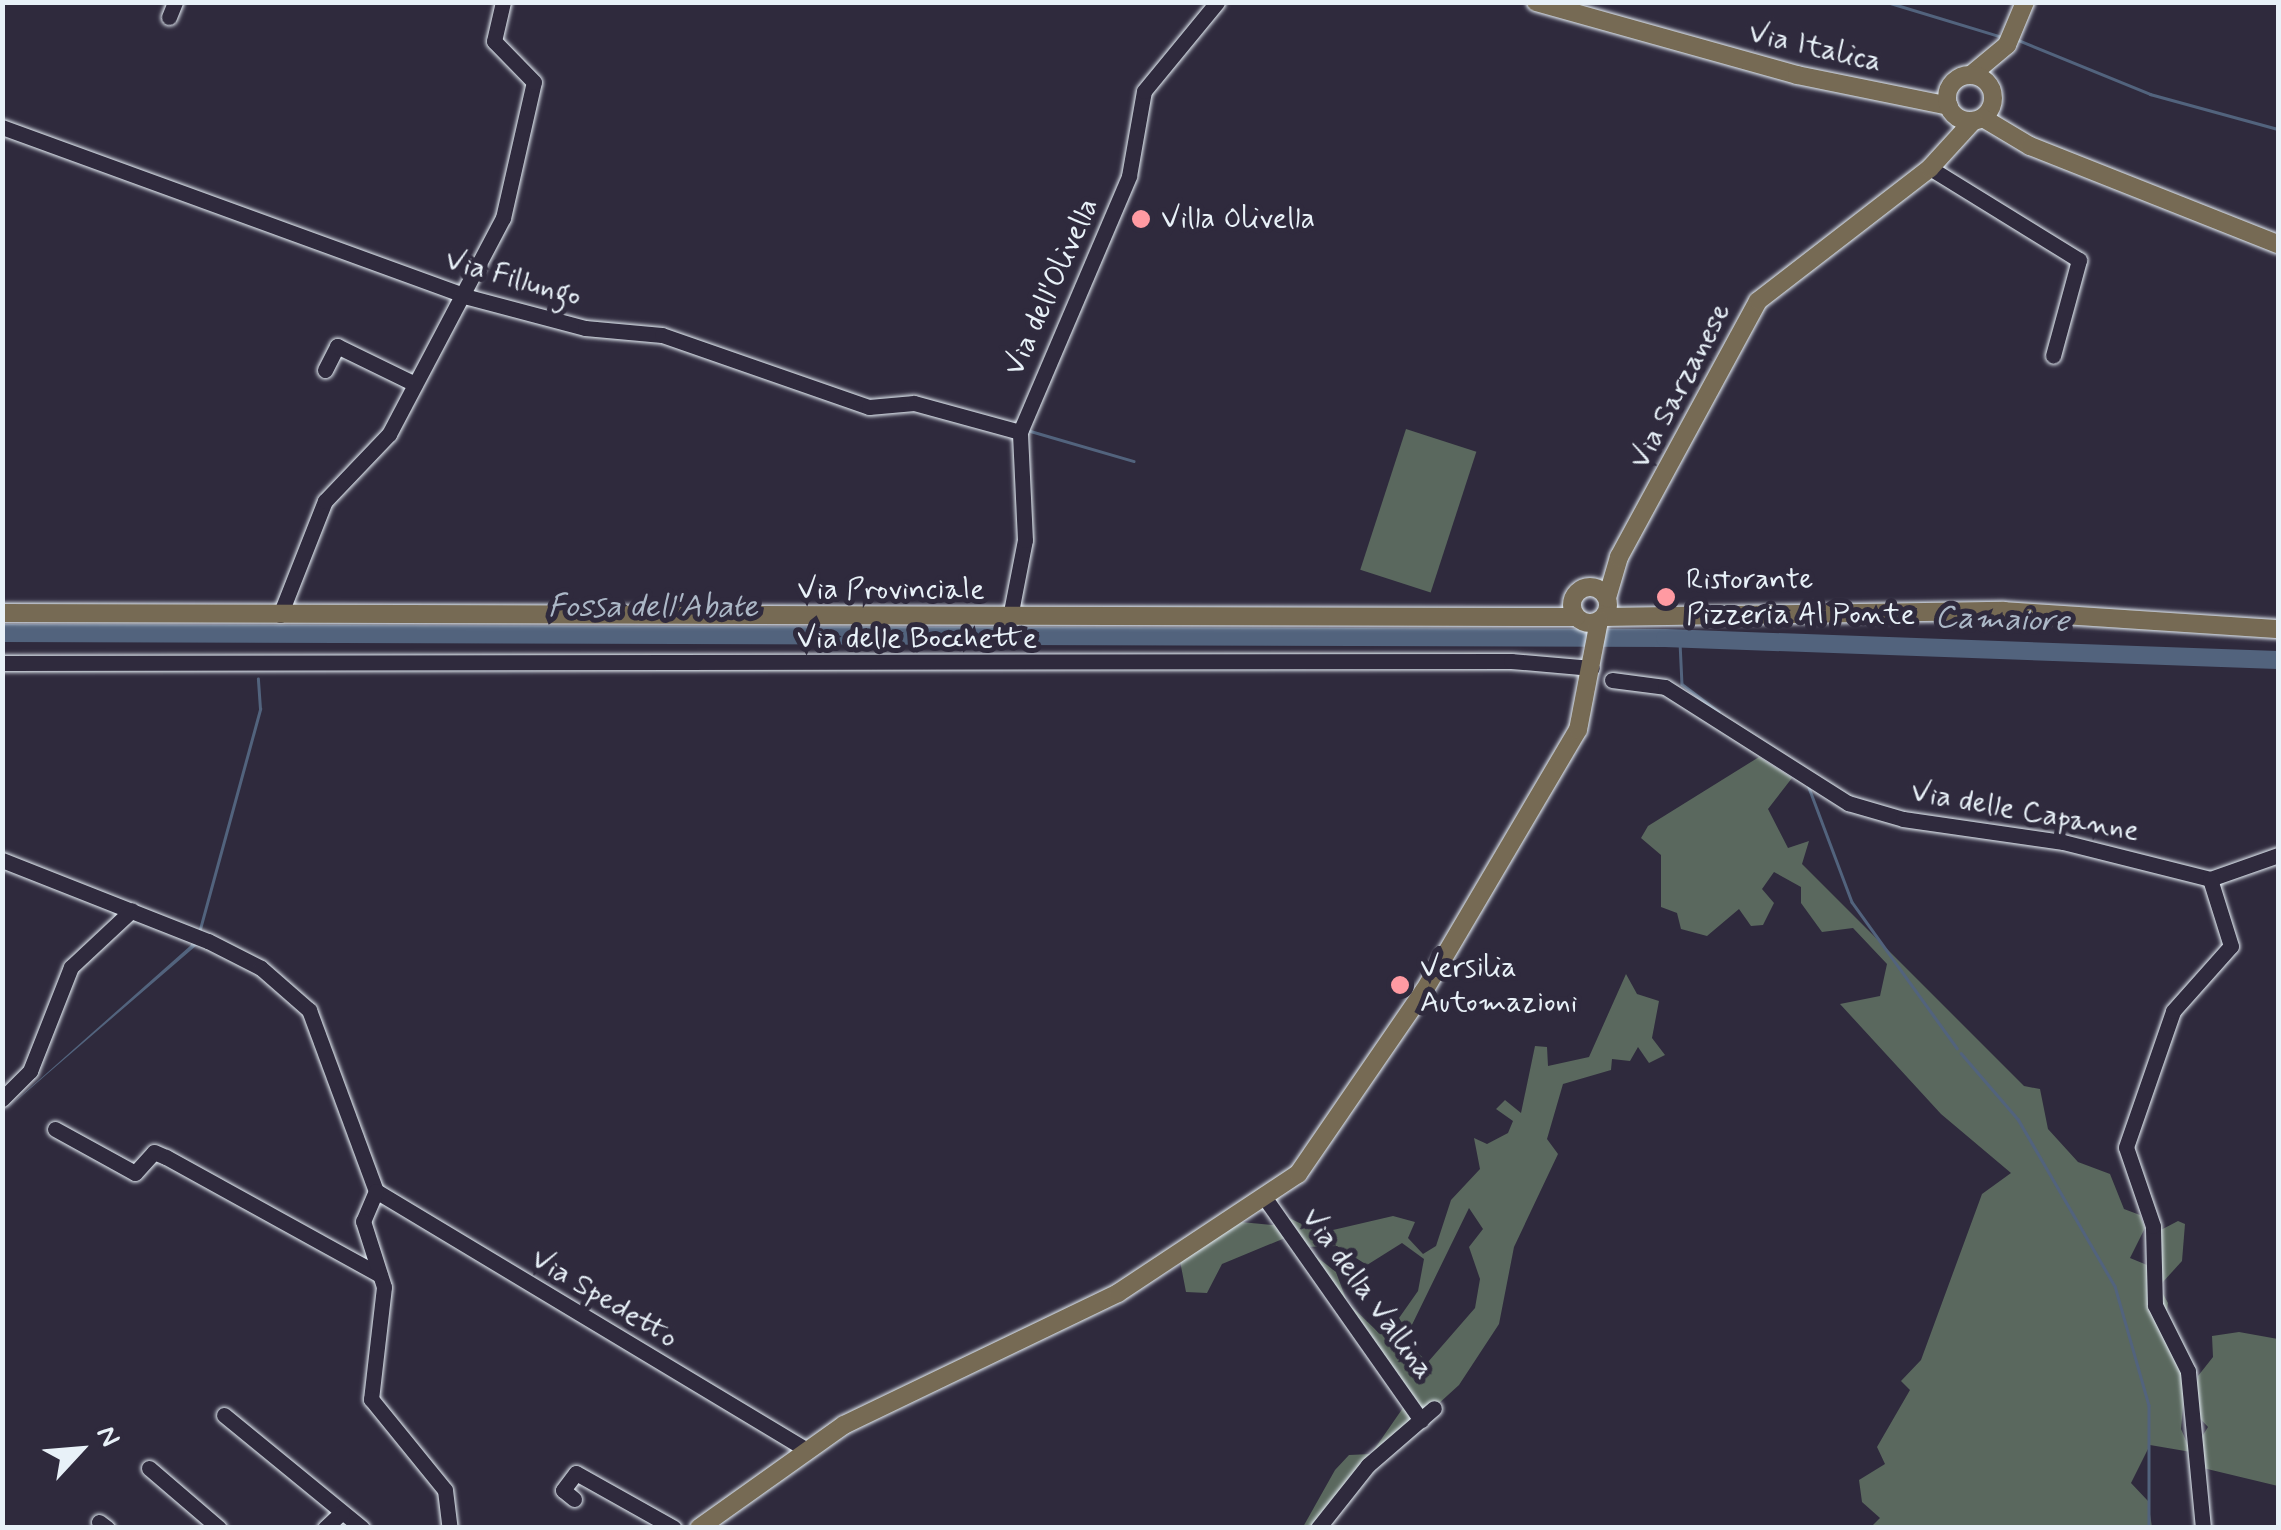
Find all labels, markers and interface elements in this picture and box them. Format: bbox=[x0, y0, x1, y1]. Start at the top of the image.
street label: Via Italica bbox=[1742, 15, 1888, 81]
street label: Via dell'Olivella bbox=[997, 192, 1107, 382]
place label: Villa Olivella bbox=[1161, 201, 1317, 237]
marker: Villa Olivella bbox=[1130, 208, 1152, 230]
street label: Via Fillungo bbox=[443, 243, 583, 315]
street label: Via Sarzanese bbox=[1623, 298, 1739, 474]
place label: Ristorante Pizzeria Al Ponte bbox=[1686, 562, 1904, 632]
street label: Via Provinciale bbox=[797, 572, 985, 608]
marker: Ristorante Pizzeria Al Ponte bbox=[1655, 586, 1677, 608]
water label: Fossa dell'Abate bbox=[548, 588, 758, 626]
water label: Camaiore bbox=[1934, 598, 2070, 642]
street label: Via delle Bocchette bbox=[796, 621, 1038, 657]
street label: Via delle Capanne bbox=[1909, 774, 2141, 850]
place label: Versilia Automazioni bbox=[1420, 950, 1577, 1020]
marker: Versilia Automazioni bbox=[1389, 974, 1411, 996]
street label: Via della Vallina bbox=[1293, 1202, 1441, 1386]
street label: Via Spedetto bbox=[524, 1241, 684, 1357]
north arrow bbox=[30, 1400, 130, 1500]
text: N bbox=[87, 1420, 128, 1453]

